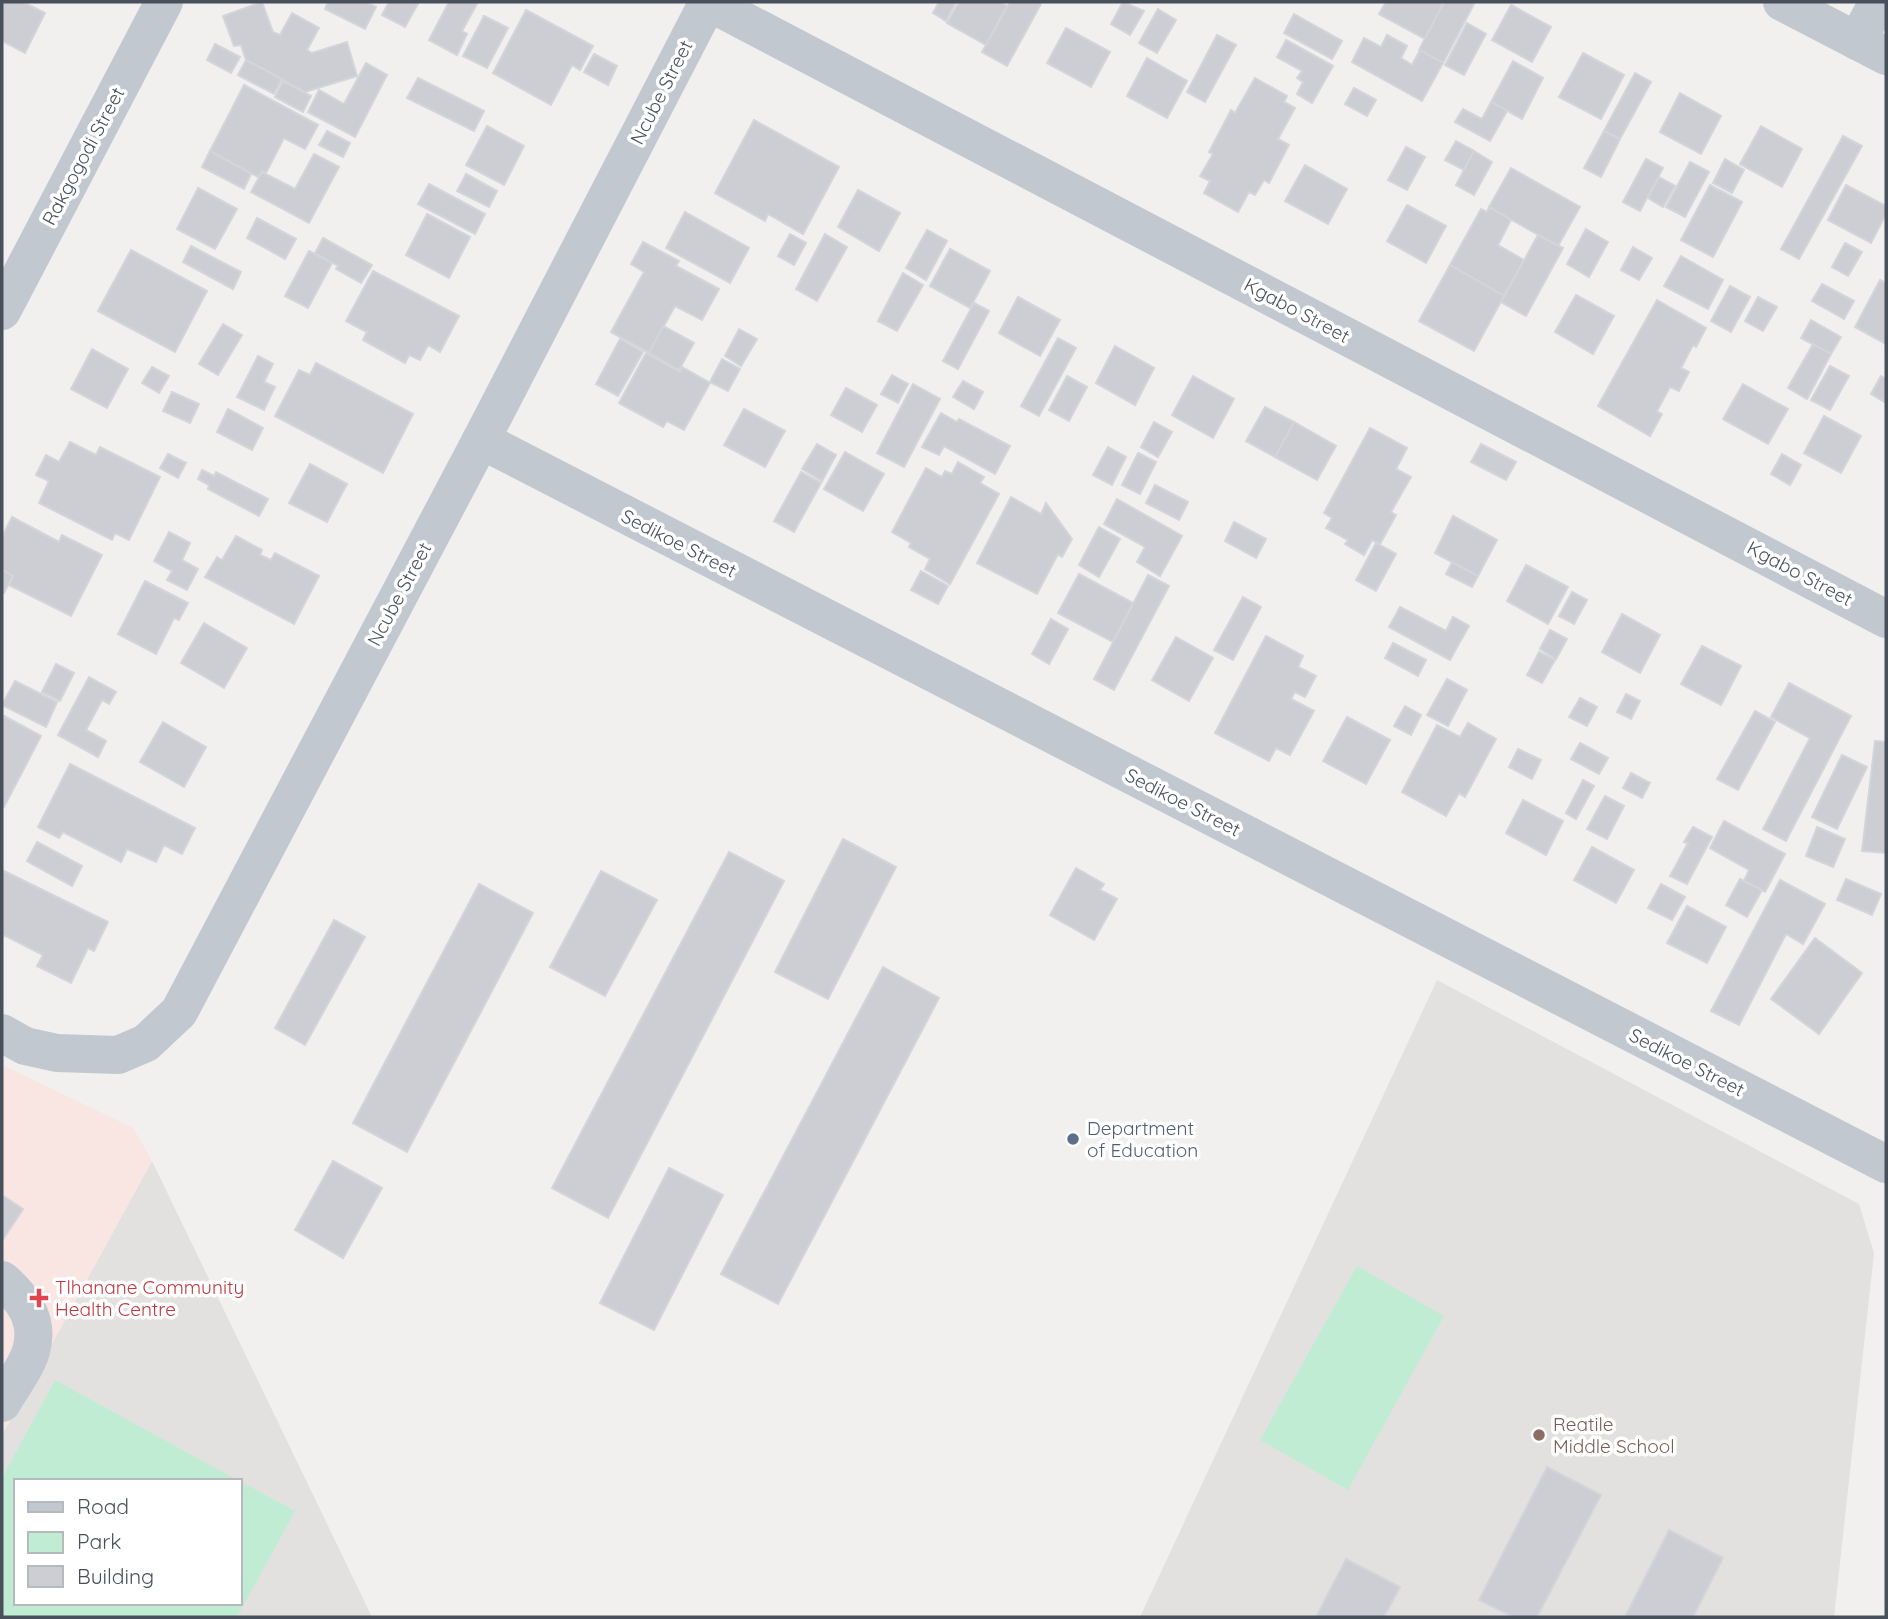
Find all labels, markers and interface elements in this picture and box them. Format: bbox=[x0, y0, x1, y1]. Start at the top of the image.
street label: Ncube Street bbox=[624, 36, 698, 148]
street label: Rakgogodi Street bbox=[36, 83, 130, 229]
street label: Kgabo Street bbox=[1240, 272, 1354, 348]
street label: Sedikoe Street bbox=[617, 504, 741, 582]
street label: Kgabo Street bbox=[1743, 535, 1857, 611]
street label: Ncube Street bbox=[362, 538, 436, 650]
street label: Sedikoe Street bbox=[1121, 763, 1245, 841]
street label: Sedikoe Street bbox=[1625, 1023, 1749, 1101]
place label: Department of Education bbox=[1087, 1116, 1198, 1162]
marker: Department of Education bbox=[1065, 1131, 1081, 1147]
place label: Tlhanane Community Health Centre bbox=[55, 1275, 244, 1321]
marker: Tlhanane Community Health Centre bbox=[29, 1288, 49, 1308]
place label: Reatile Middle School bbox=[1553, 1412, 1675, 1458]
marker: Reatile Middle School bbox=[1531, 1427, 1547, 1443]
legend bbox=[14, 1479, 242, 1605]
text: Road bbox=[77, 1493, 129, 1519]
text: Park bbox=[77, 1528, 121, 1554]
text: Building bbox=[77, 1563, 154, 1589]

